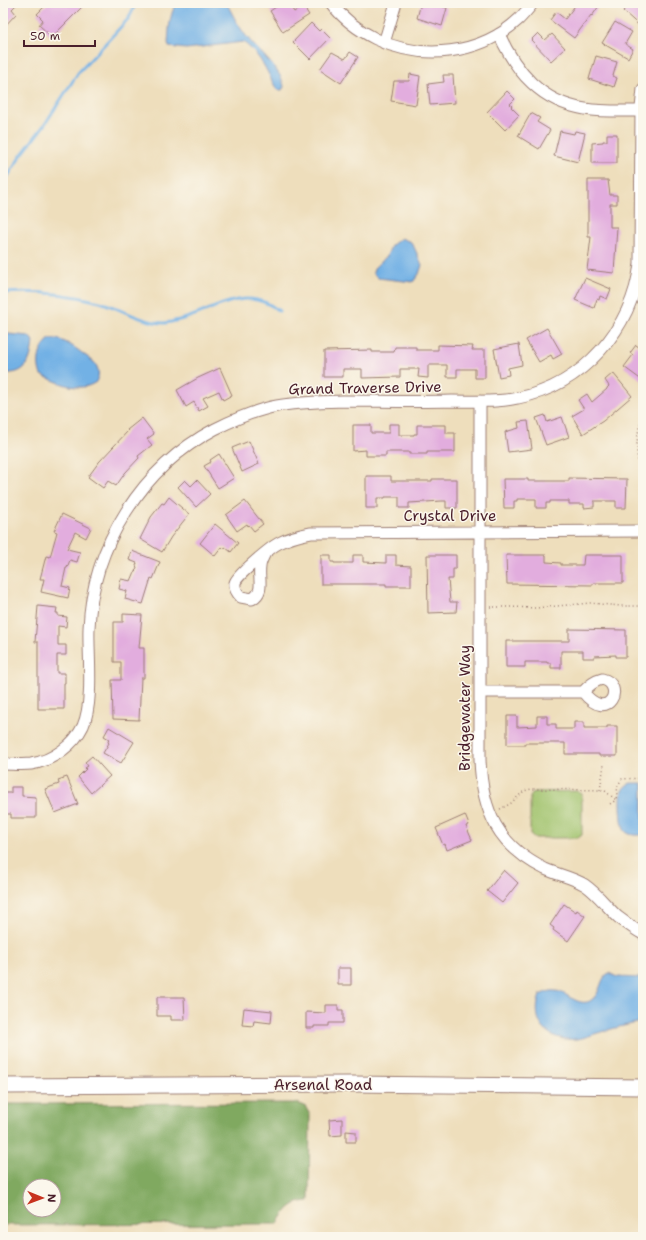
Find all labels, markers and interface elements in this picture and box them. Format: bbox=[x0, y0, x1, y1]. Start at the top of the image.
scale bar bbox=[24, 22, 95, 48]
text: 50 m bbox=[30, 28, 60, 44]
street label: Grand Traverse Drive bbox=[288, 377, 442, 399]
street label: Crystal Drive bbox=[404, 506, 496, 526]
street label: Bridgewater Way bbox=[455, 645, 475, 771]
street label: Arsenal Road bbox=[274, 1075, 373, 1095]
north arrow bbox=[22, 1178, 62, 1218]
text: N bbox=[44, 1194, 59, 1203]

